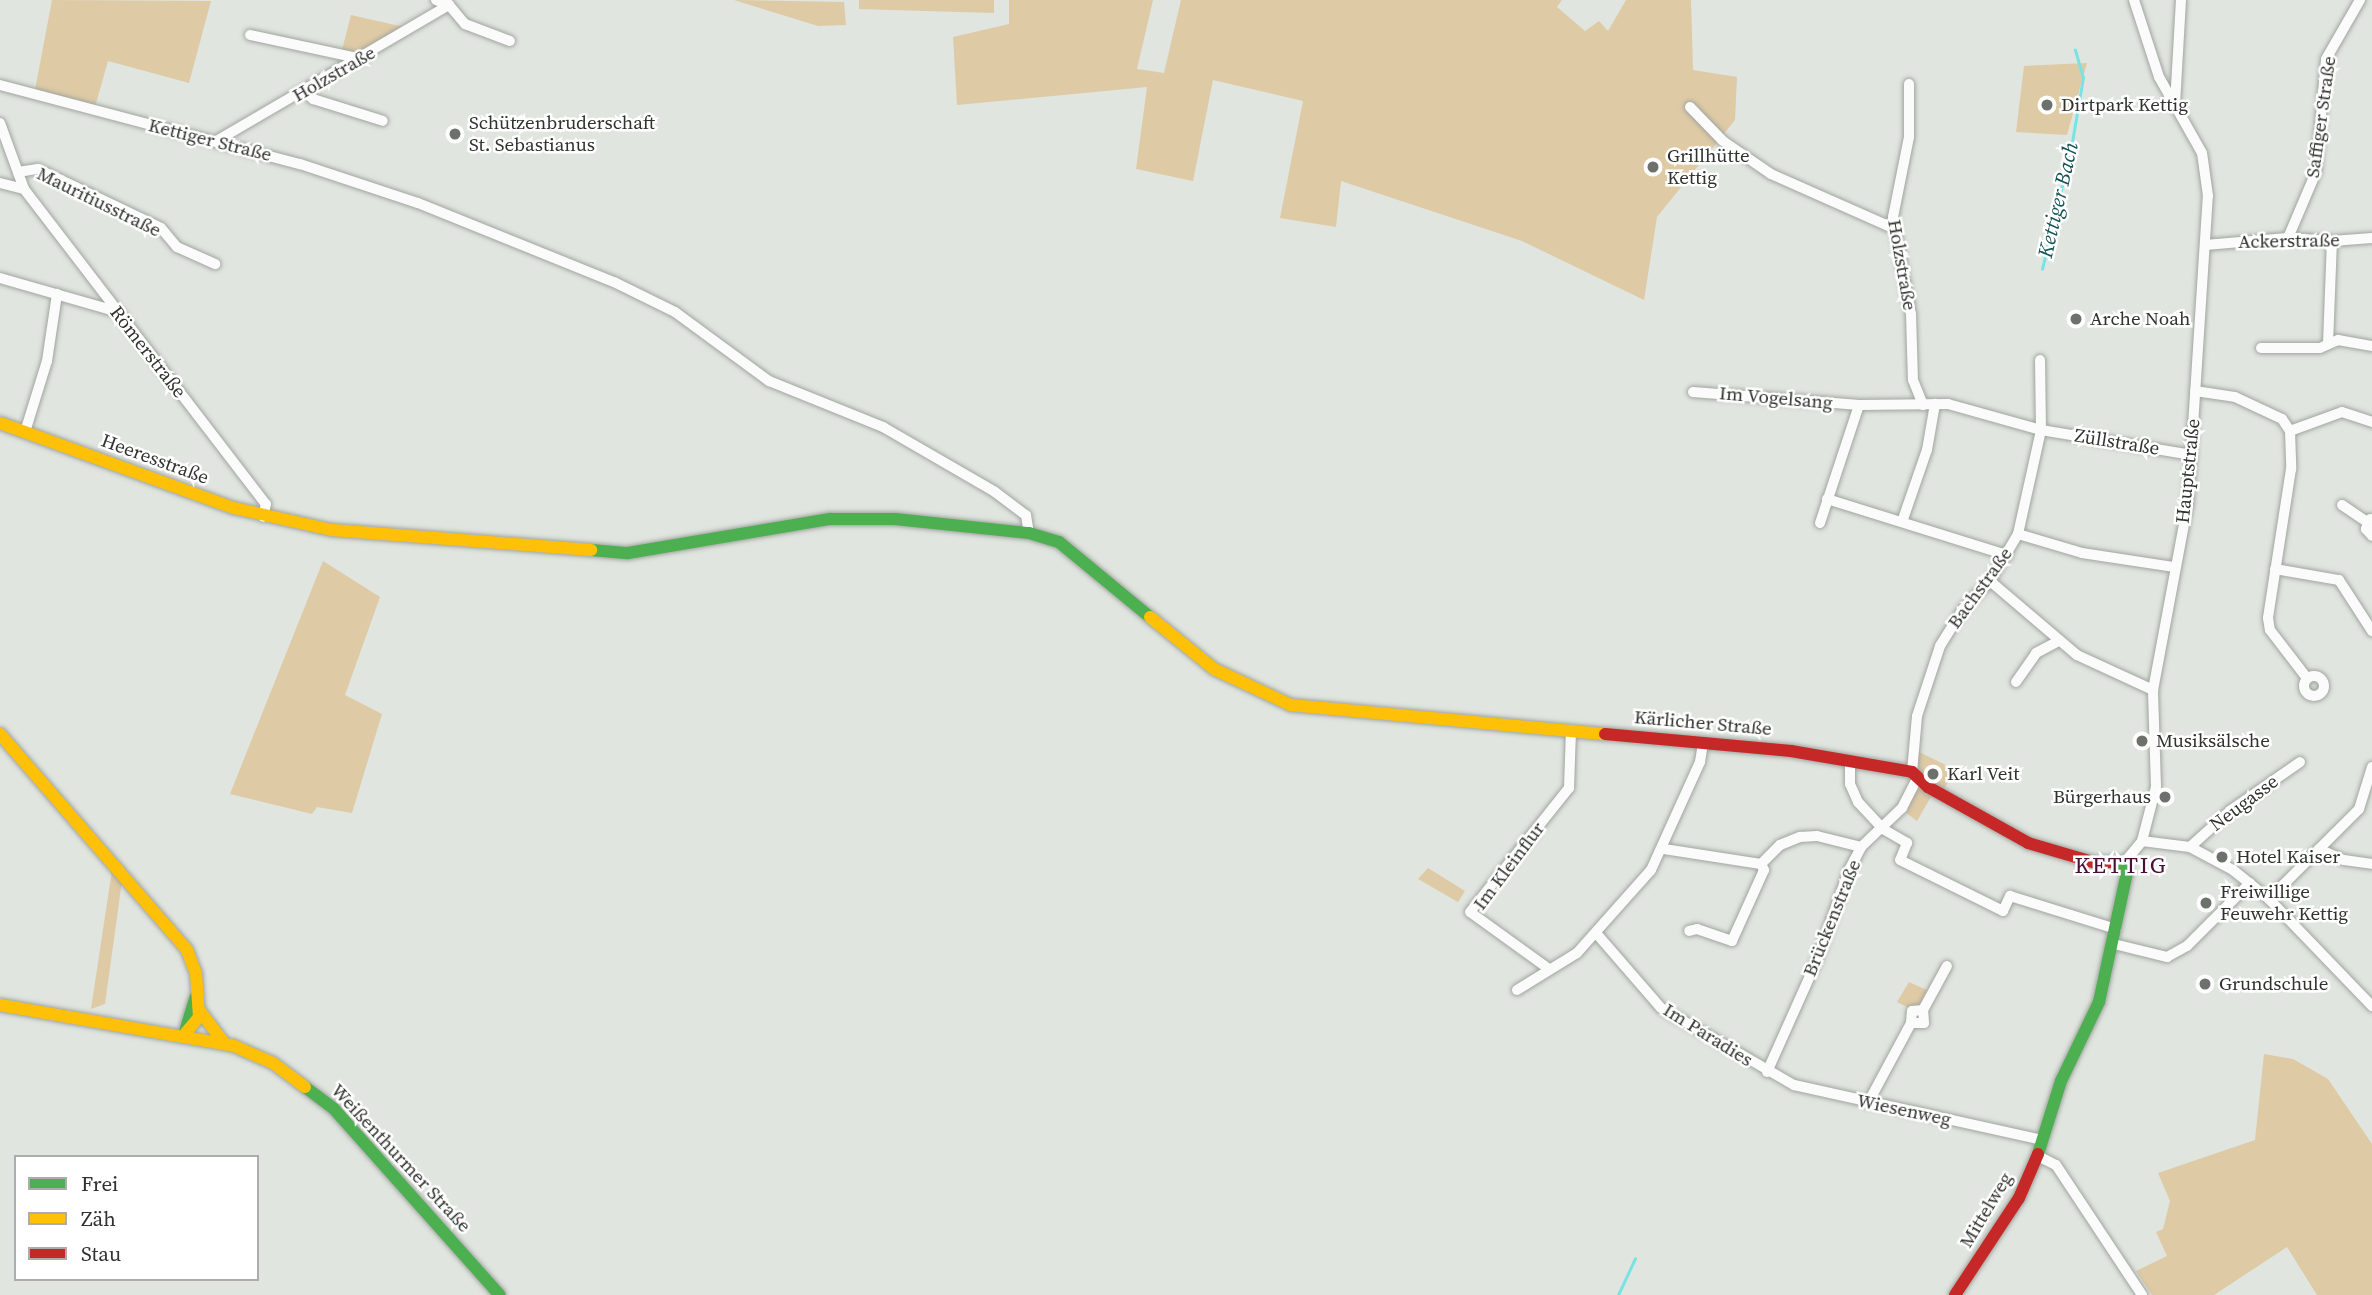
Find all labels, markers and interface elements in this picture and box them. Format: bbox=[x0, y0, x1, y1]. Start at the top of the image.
street label: Holzstraße bbox=[288, 41, 380, 107]
street label: Saffiger Straße bbox=[2301, 55, 2341, 179]
place label: Dirtpark Kettig bbox=[2061, 94, 2188, 116]
marker: Dirtpark Kettig bbox=[2039, 97, 2055, 113]
place label: Schützenbruderschaft St. Sebastianus bbox=[469, 112, 655, 156]
street label: Kettiger Straße bbox=[146, 114, 274, 166]
marker: Schützenbruderschaft St. Sebastianus bbox=[447, 126, 463, 142]
water label: Kettiger Bach bbox=[2032, 140, 2084, 260]
place label: Grillhütte Kettig bbox=[1667, 145, 1750, 189]
marker: Grillhütte Kettig bbox=[1645, 159, 1661, 175]
street label: Mauritiusstraße bbox=[33, 162, 165, 242]
street label: Holzstraße bbox=[1883, 218, 1921, 312]
street label: Ackerstraße bbox=[2238, 229, 2340, 253]
street label: Römerstraße bbox=[105, 302, 191, 402]
place label: Arche Noah bbox=[2090, 308, 2190, 330]
marker: Arche Noah bbox=[2068, 311, 2084, 327]
street label: Im Vogelsang bbox=[1718, 382, 1834, 414]
street label: Hauptstraße bbox=[2171, 418, 2205, 524]
street label: Züllstraße bbox=[2073, 424, 2161, 460]
street label: Heeresstraße bbox=[98, 429, 212, 489]
street label: Bachstraße bbox=[1943, 543, 2017, 633]
street label: Kärlicher Straße bbox=[1633, 706, 1773, 740]
place label: Musiksälsche bbox=[2156, 730, 2270, 752]
marker: Musiksälsche bbox=[2134, 733, 2150, 749]
place label: Karl Veit bbox=[1947, 763, 2020, 785]
marker: Karl Veit bbox=[1925, 766, 1941, 782]
street label: Neugasse bbox=[2205, 770, 2283, 836]
place label: Bürgerhaus bbox=[2053, 786, 2151, 808]
marker: Bürgerhaus bbox=[2157, 789, 2173, 805]
street label: Im Kleinflur bbox=[1468, 817, 1550, 915]
place label: Hotel Kaiser bbox=[2236, 846, 2340, 868]
marker: Hotel Kaiser bbox=[2214, 849, 2230, 865]
district label: KETTIG bbox=[2075, 851, 2167, 879]
street label: Brückenstraße bbox=[1798, 856, 1866, 980]
place label: Freiwillige Feuwehr Kettig bbox=[2220, 881, 2348, 925]
marker: Freiwillige Feuwehr Kettig bbox=[2198, 895, 2214, 911]
place label: Grundschule bbox=[2219, 973, 2328, 995]
marker: Grundschule bbox=[2197, 976, 2213, 992]
street label: Im Paradies bbox=[1659, 999, 1757, 1071]
street label: Weißenthurmer Straße bbox=[326, 1079, 476, 1237]
street label: Wiesenweg bbox=[1855, 1089, 1953, 1131]
legend bbox=[14, 1155, 259, 1281]
street label: Mittelweg bbox=[1955, 1168, 2017, 1252]
text: Frei bbox=[81, 1169, 118, 1198]
text: Zäh bbox=[81, 1204, 116, 1233]
text: Stau bbox=[81, 1239, 121, 1268]

